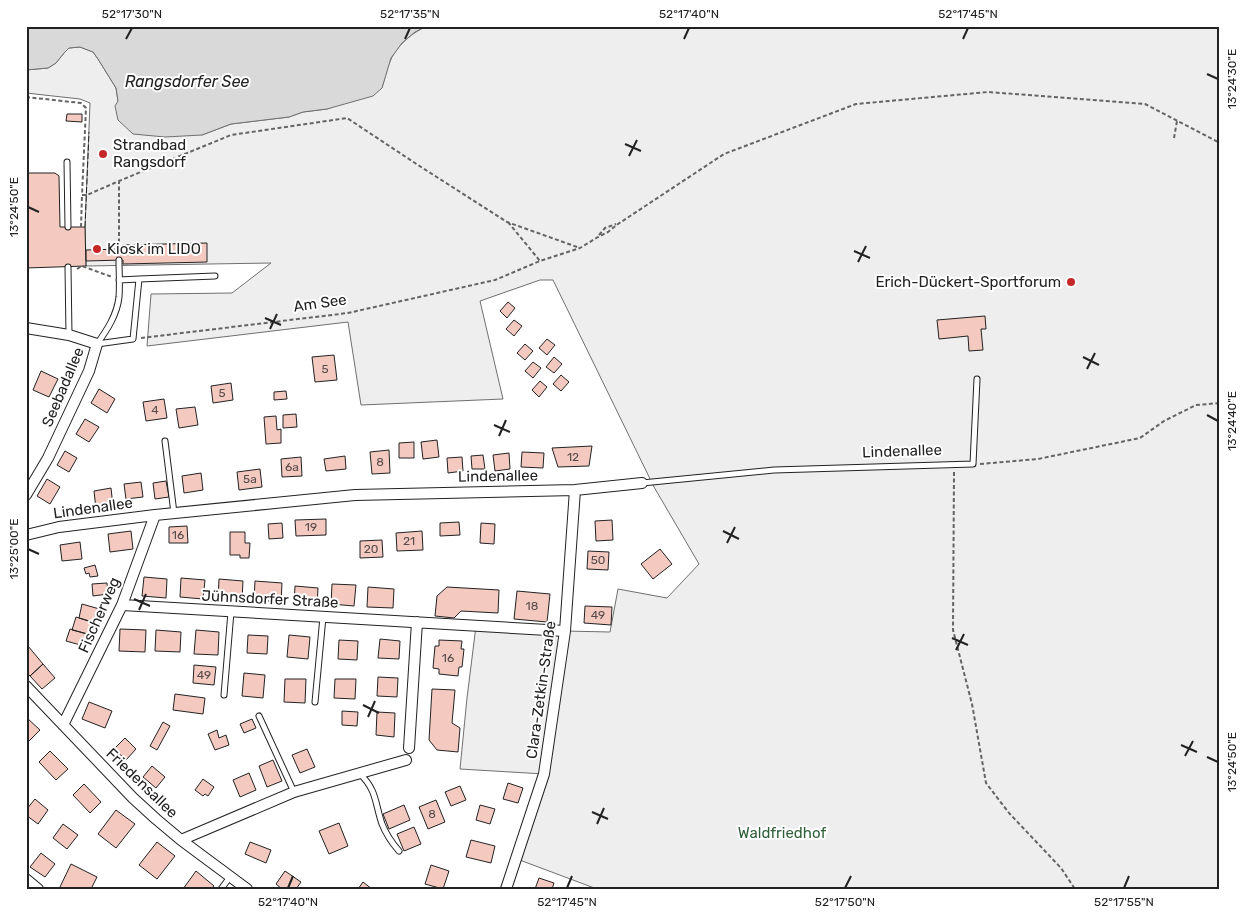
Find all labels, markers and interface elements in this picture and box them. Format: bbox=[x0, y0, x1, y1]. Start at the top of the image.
text: 52°17'30"N bbox=[102, 7, 162, 21]
text: 52°17'35"N bbox=[380, 7, 440, 21]
text: 52°17'40"N bbox=[659, 7, 719, 21]
text: 52°17'45"N bbox=[938, 7, 998, 21]
text: 13°24'30"E bbox=[1225, 49, 1239, 109]
water label: Rangsdorfer See bbox=[125, 72, 249, 91]
place label: Strandbad Rangsdorf bbox=[113, 136, 186, 171]
marker: Strandbad Rangsdorf bbox=[97, 148, 109, 160]
text: 13°24'50"E bbox=[7, 177, 21, 237]
place label: Kiosk im LIDO bbox=[107, 240, 201, 258]
marker: Kiosk im LIDO bbox=[91, 243, 103, 255]
place label: Erich-Dückert-Sportforum bbox=[875, 273, 1061, 291]
marker: Erich-Dückert-Sportforum bbox=[1065, 276, 1077, 288]
street label: Am See bbox=[292, 290, 348, 316]
street label: Seebadallee bbox=[38, 345, 88, 429]
house number: 5 bbox=[321, 362, 329, 376]
house number: 5 bbox=[218, 386, 226, 400]
text: 13°24'40"E bbox=[1225, 391, 1239, 451]
house number: 4 bbox=[151, 403, 159, 417]
street label: Lindenallee bbox=[862, 441, 942, 461]
house number: 12 bbox=[567, 450, 579, 464]
house number: 8 bbox=[376, 455, 384, 469]
house number: 6a bbox=[285, 460, 299, 474]
street label: Lindenallee bbox=[458, 466, 538, 486]
house number: 5a bbox=[243, 472, 257, 486]
street label: Lindenallee bbox=[52, 494, 134, 522]
text: 13°25'00"E bbox=[7, 519, 21, 579]
house number: 19 bbox=[305, 520, 317, 534]
house number: 16 bbox=[172, 528, 184, 542]
house number: 21 bbox=[403, 534, 415, 548]
house number: 20 bbox=[364, 542, 378, 556]
house number: 50 bbox=[591, 553, 605, 567]
street label: Fischerweg bbox=[74, 574, 124, 656]
street label: Jühnsdorfer Straße bbox=[201, 586, 339, 612]
house number: 18 bbox=[526, 599, 538, 613]
house number: 49 bbox=[591, 608, 605, 622]
street label: Clara-Zetkin-Straße bbox=[522, 620, 560, 760]
house number: 16 bbox=[442, 651, 454, 665]
house number: 49 bbox=[197, 668, 211, 682]
text: 13°24'50"E bbox=[1225, 732, 1239, 792]
street label: Friedensallee bbox=[102, 744, 182, 822]
house number: 8 bbox=[428, 807, 436, 821]
park label: Waldfriedhof bbox=[738, 824, 826, 842]
text: 52°17'40"N bbox=[258, 895, 318, 909]
text: 52°17'45"N bbox=[537, 895, 597, 909]
text: 52°17'50"N bbox=[815, 895, 875, 909]
text: 52°17'55"N bbox=[1094, 895, 1154, 909]

